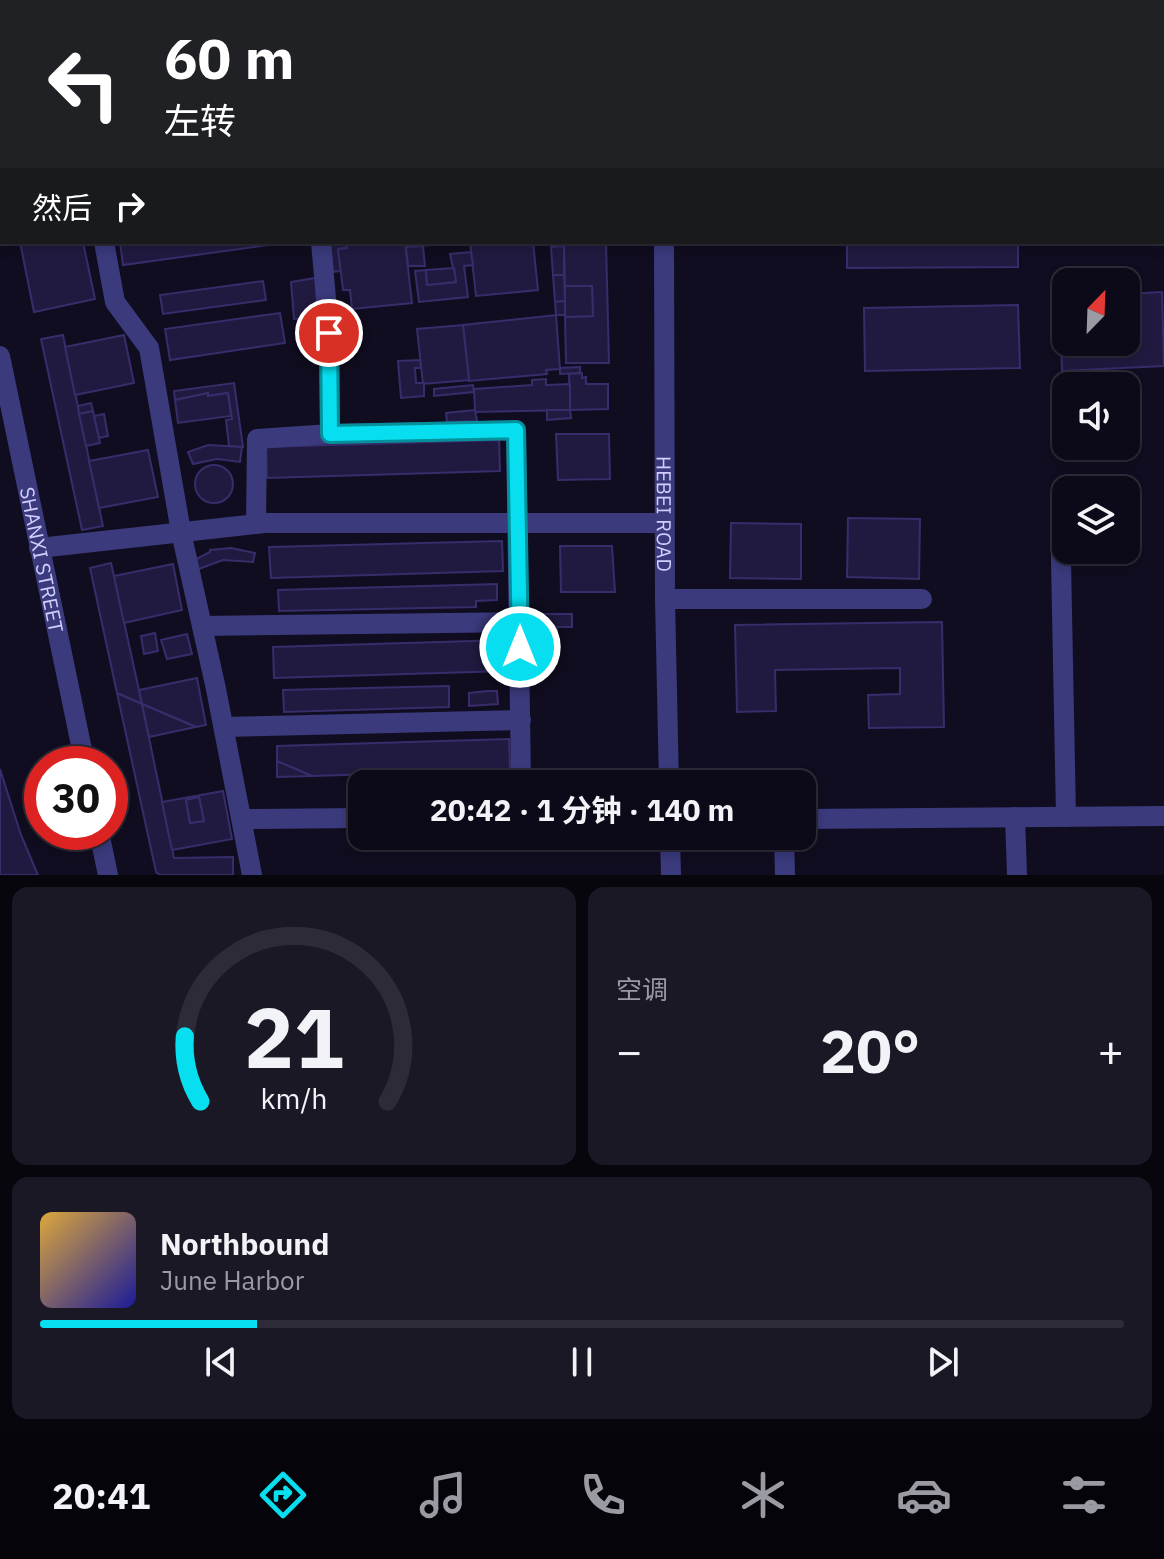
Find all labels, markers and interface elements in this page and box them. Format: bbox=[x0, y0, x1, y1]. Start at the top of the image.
text: 60 m bbox=[164, 22, 294, 94]
icon: left bbox=[32, 32, 136, 136]
text: 左转 bbox=[164, 97, 236, 144]
icon: right bbox=[108, 184, 152, 228]
text: 然后 bbox=[32, 188, 92, 227]
north arrow bbox=[1052, 268, 1140, 356]
map controls bbox=[1052, 268, 1140, 564]
pin bbox=[295, 299, 363, 367]
icon: arrive bbox=[307, 311, 351, 355]
button: sound bbox=[1052, 372, 1140, 460]
street label: HEBEI ROAD bbox=[651, 456, 678, 572]
button: layers bbox=[1052, 476, 1140, 564]
street label: SHANXI STREET bbox=[14, 484, 71, 635]
position arrow bbox=[478, 605, 562, 689]
speed limit sign: 30 bbox=[24, 746, 128, 850]
text: 20:42 · 1 分钟 · 140 m bbox=[430, 790, 734, 829]
text: 空调 bbox=[616, 972, 668, 1006]
text: 21 bbox=[244, 983, 344, 1091]
text: 20° bbox=[820, 1011, 920, 1090]
text: − bbox=[616, 1022, 642, 1079]
text: + bbox=[1098, 1022, 1124, 1079]
text: km/h bbox=[260, 1080, 328, 1117]
text: Northbound bbox=[160, 1224, 329, 1263]
text: June Harbor bbox=[160, 1263, 304, 1297]
icon: previous bbox=[199, 1340, 243, 1384]
icon: pause bbox=[560, 1340, 604, 1384]
icon: next bbox=[921, 1340, 965, 1384]
icon: directions bbox=[255, 1467, 311, 1523]
icon: music bbox=[415, 1467, 471, 1523]
icon: phone bbox=[575, 1467, 631, 1523]
icon: climate bbox=[735, 1467, 791, 1523]
icon: car bbox=[896, 1467, 952, 1523]
icon: filters bbox=[1056, 1467, 1112, 1523]
text: 20:41 bbox=[52, 1472, 150, 1519]

